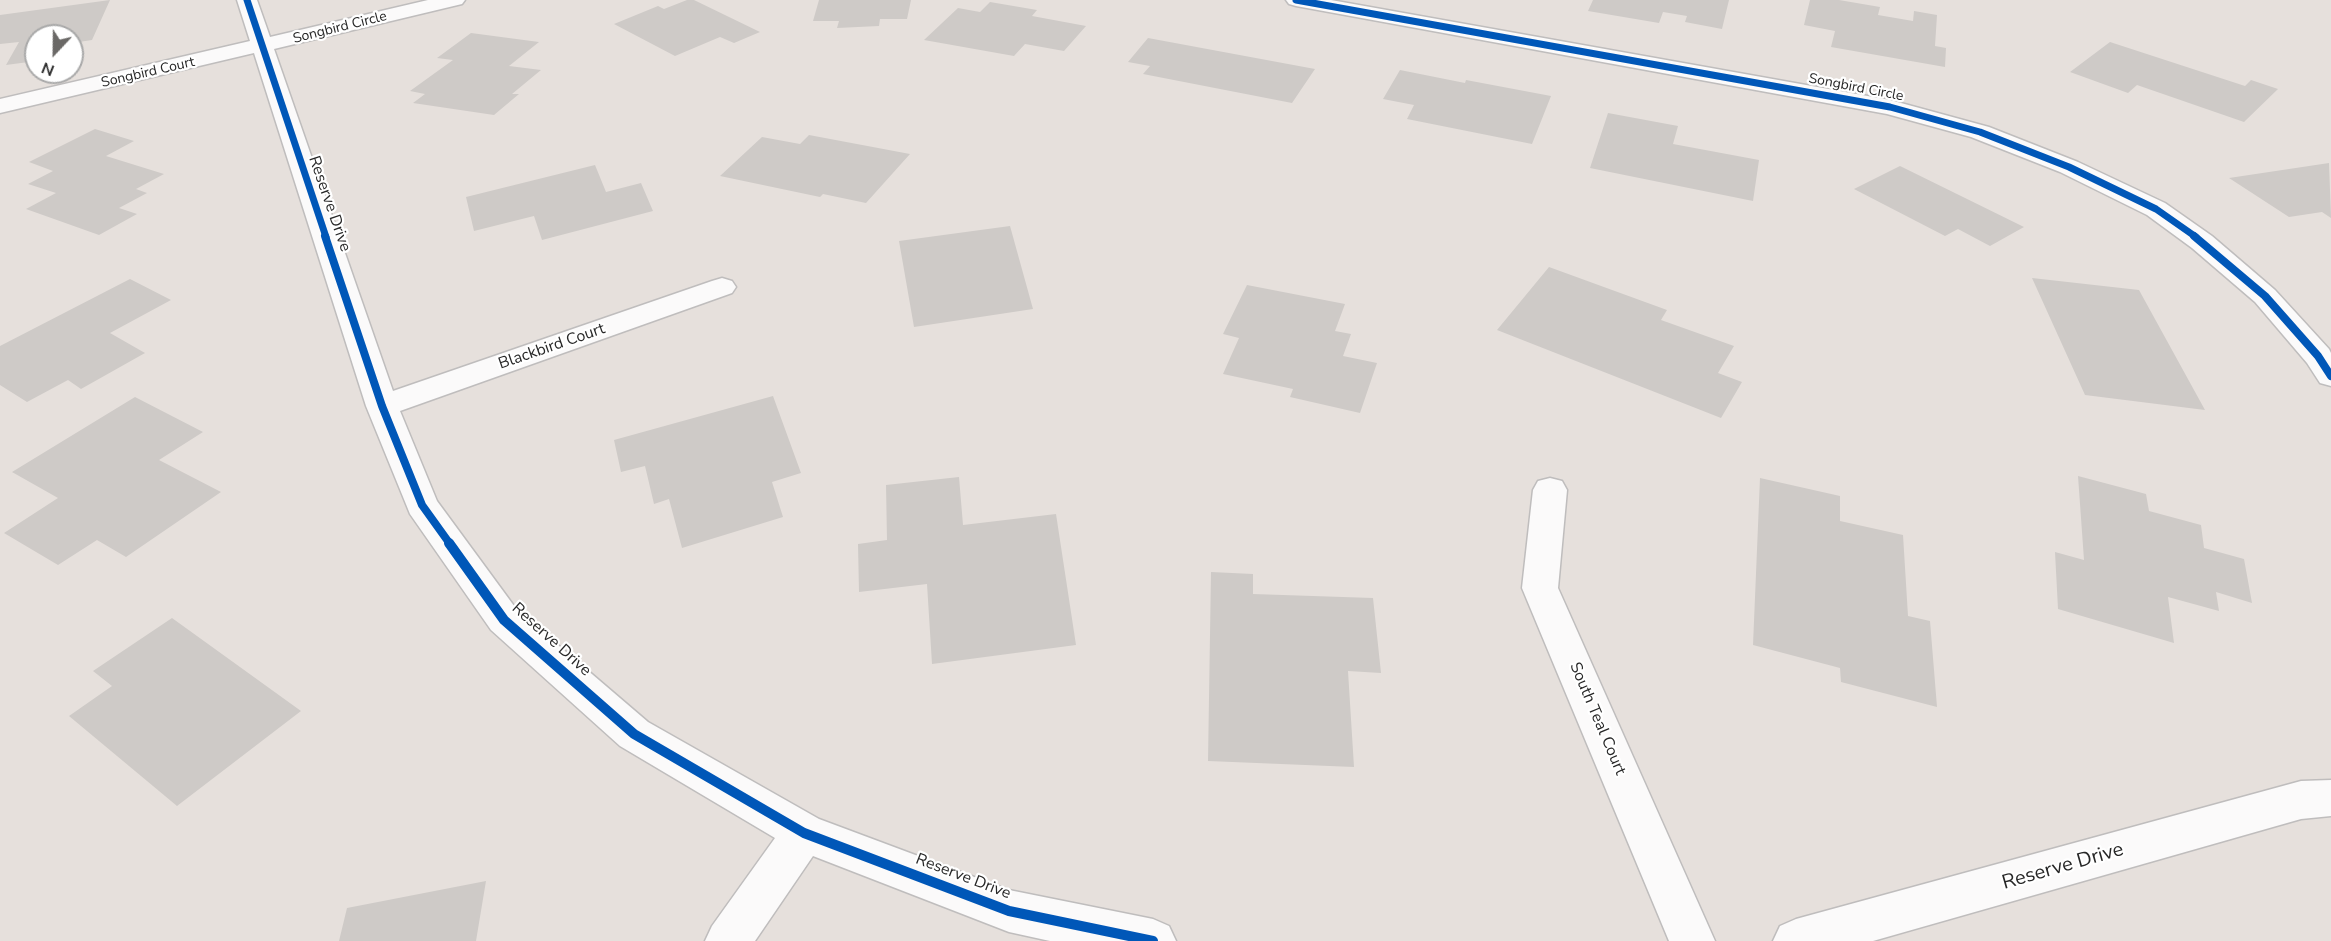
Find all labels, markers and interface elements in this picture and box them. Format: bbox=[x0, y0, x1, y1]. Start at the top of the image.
street label: Songbird Circle bbox=[291, 8, 389, 48]
north arrow bbox=[24, 24, 84, 84]
street label: Songbird Court bbox=[100, 54, 196, 92]
text: N bbox=[38, 56, 58, 81]
street label: Songbird Circle bbox=[1807, 71, 1905, 105]
street label: Reserve Drive bbox=[304, 154, 354, 254]
street label: Blackbird Court bbox=[496, 320, 608, 374]
street label: Reserve Drive bbox=[507, 599, 595, 681]
street label: South Teal Court bbox=[1565, 660, 1629, 778]
street label: Reserve Drive bbox=[2000, 838, 2126, 896]
street label: Reserve Drive bbox=[913, 850, 1013, 904]

